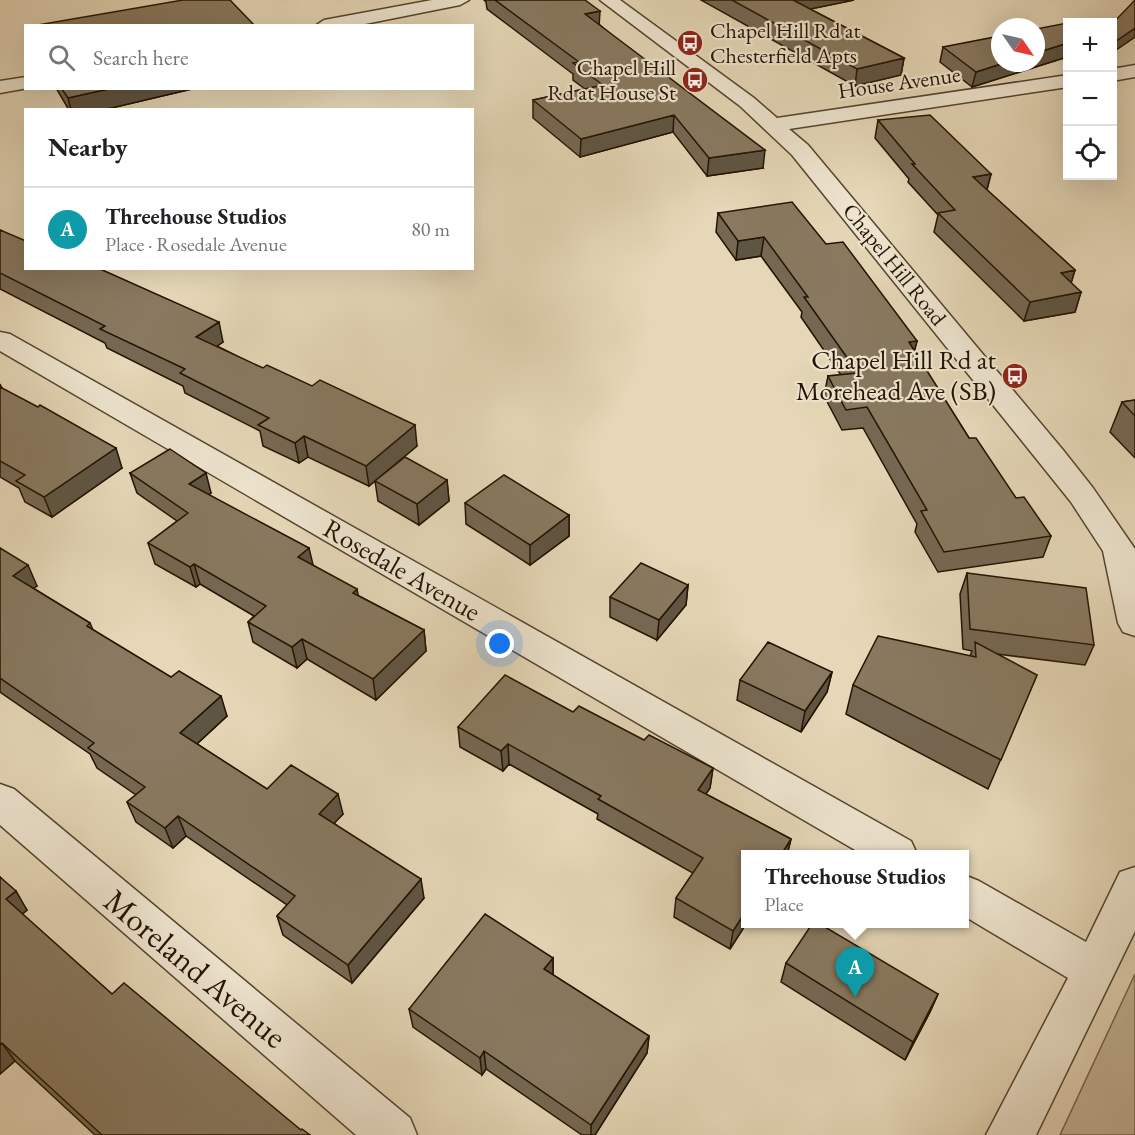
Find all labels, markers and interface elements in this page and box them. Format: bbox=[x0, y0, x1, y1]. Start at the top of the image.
place label: Chapel Hill Rd at Chesterfield Apts bbox=[710, 16, 861, 70]
north arrow bbox=[991, 18, 1045, 72]
map controls bbox=[1063, 18, 1117, 180]
button: + bbox=[1063, 18, 1117, 72]
search box bbox=[24, 24, 474, 90]
bus stop icon: Chapel Hill Rd at Chesterfield Apts bbox=[675, 28, 705, 58]
icon: search bbox=[45, 41, 78, 74]
text: Search here bbox=[93, 43, 188, 72]
place label: Chapel Hill Rd at House St bbox=[547, 53, 676, 107]
street label: House Avenue bbox=[836, 59, 963, 105]
bus stop icon: Chapel Hill Rd at House St bbox=[680, 65, 710, 95]
button: − bbox=[1063, 72, 1117, 126]
button: locate bbox=[1063, 126, 1117, 180]
text: Nearby bbox=[48, 130, 128, 164]
street label: Chapel Hill Road bbox=[836, 197, 954, 332]
text: Threehouse Studios bbox=[105, 202, 286, 231]
text: A bbox=[60, 216, 75, 242]
text: 80 m bbox=[411, 216, 450, 242]
text: Place · Rosedale Avenue bbox=[105, 231, 287, 257]
place label: Chapel Hill Rd at Morehead Ave (SB) bbox=[796, 342, 997, 408]
bus stop icon: Chapel Hill Rd at Morehead Ave (SB) bbox=[1000, 361, 1030, 391]
street label: Rosedale Avenue bbox=[317, 510, 487, 629]
your location bbox=[485, 629, 514, 658]
popup bbox=[741, 850, 969, 928]
text: Threehouse Studios bbox=[764, 862, 946, 891]
street label: Moreland Avenue bbox=[95, 879, 296, 1058]
text: Place bbox=[764, 891, 804, 917]
pin: A bbox=[836, 948, 874, 997]

